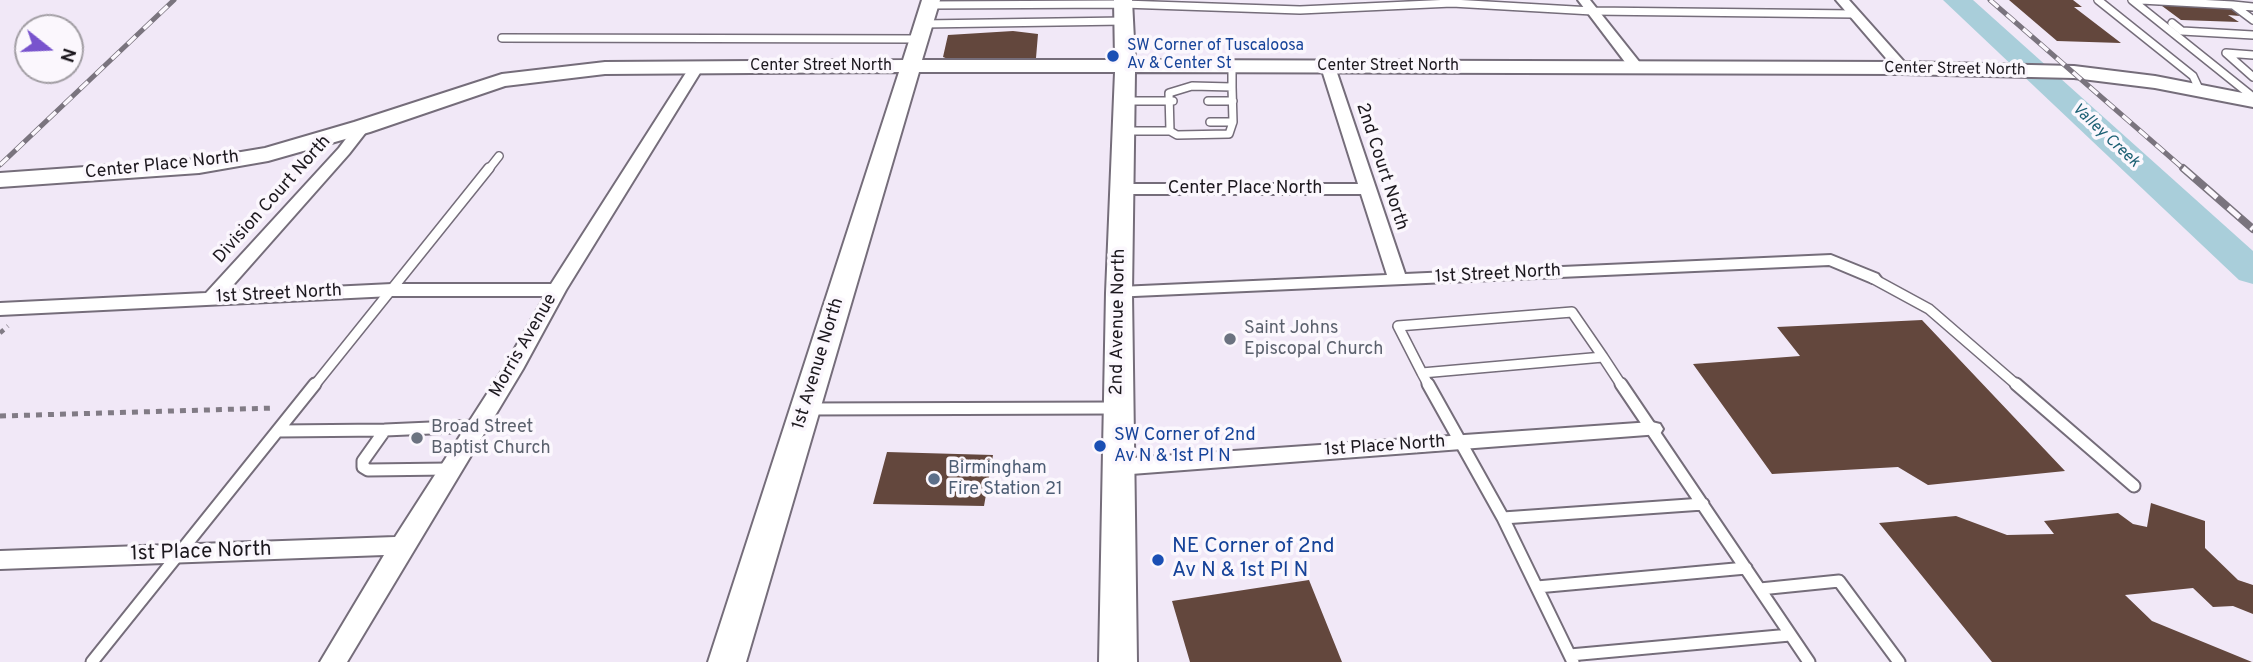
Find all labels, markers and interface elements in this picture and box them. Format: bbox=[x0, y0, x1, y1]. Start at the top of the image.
north arrow bbox=[14, 14, 84, 84]
place label: SW Corner of Tuscaloosa Av & Center St bbox=[1127, 37, 1304, 75]
text: N bbox=[54, 45, 81, 65]
marker: SW Corner of Tuscaloosa Av & Center St bbox=[1105, 48, 1121, 64]
street label: Center Street North bbox=[750, 57, 892, 77]
street label: Center Street North bbox=[1317, 57, 1459, 77]
street label: Center Street North bbox=[1884, 59, 2026, 81]
water label: Valley Creek bbox=[2067, 100, 2143, 172]
street label: 2nd Court North bbox=[1350, 101, 1412, 233]
street label: Division Court North bbox=[210, 132, 336, 268]
street label: Center Place North bbox=[84, 147, 240, 185]
street label: Center Place North bbox=[1168, 178, 1322, 200]
street label: 2nd Avenue North bbox=[1107, 248, 1131, 396]
street label: 1st Street North bbox=[1435, 261, 1561, 289]
street label: 1st Street North bbox=[216, 281, 342, 309]
street label: Morris Avenue bbox=[486, 290, 562, 402]
street label: 1st Avenue North bbox=[789, 296, 849, 432]
place label: Saint Johns Episcopal Church bbox=[1244, 318, 1383, 360]
marker: Saint Johns Episcopal Church bbox=[1222, 331, 1238, 347]
place label: Broad Street Baptist Church bbox=[431, 417, 551, 460]
place label: SW Corner of 2nd Av N & 1st Pl N bbox=[1114, 425, 1256, 467]
marker: Broad Street Baptist Church bbox=[409, 430, 425, 446]
street label: 1st Place North bbox=[1324, 432, 1446, 462]
marker: SW Corner of 2nd Av N & 1st Pl N bbox=[1092, 438, 1108, 454]
place label: Birmingham Fire Station 21 bbox=[948, 458, 1063, 500]
marker: Birmingham Fire Station 21 bbox=[926, 471, 942, 487]
place label: NE Corner of 2nd Av N & 1st Pl N bbox=[1172, 535, 1335, 585]
street label: 1st Place North bbox=[130, 538, 272, 568]
marker: NE Corner of 2nd Av N & 1st Pl N bbox=[1150, 552, 1166, 568]

